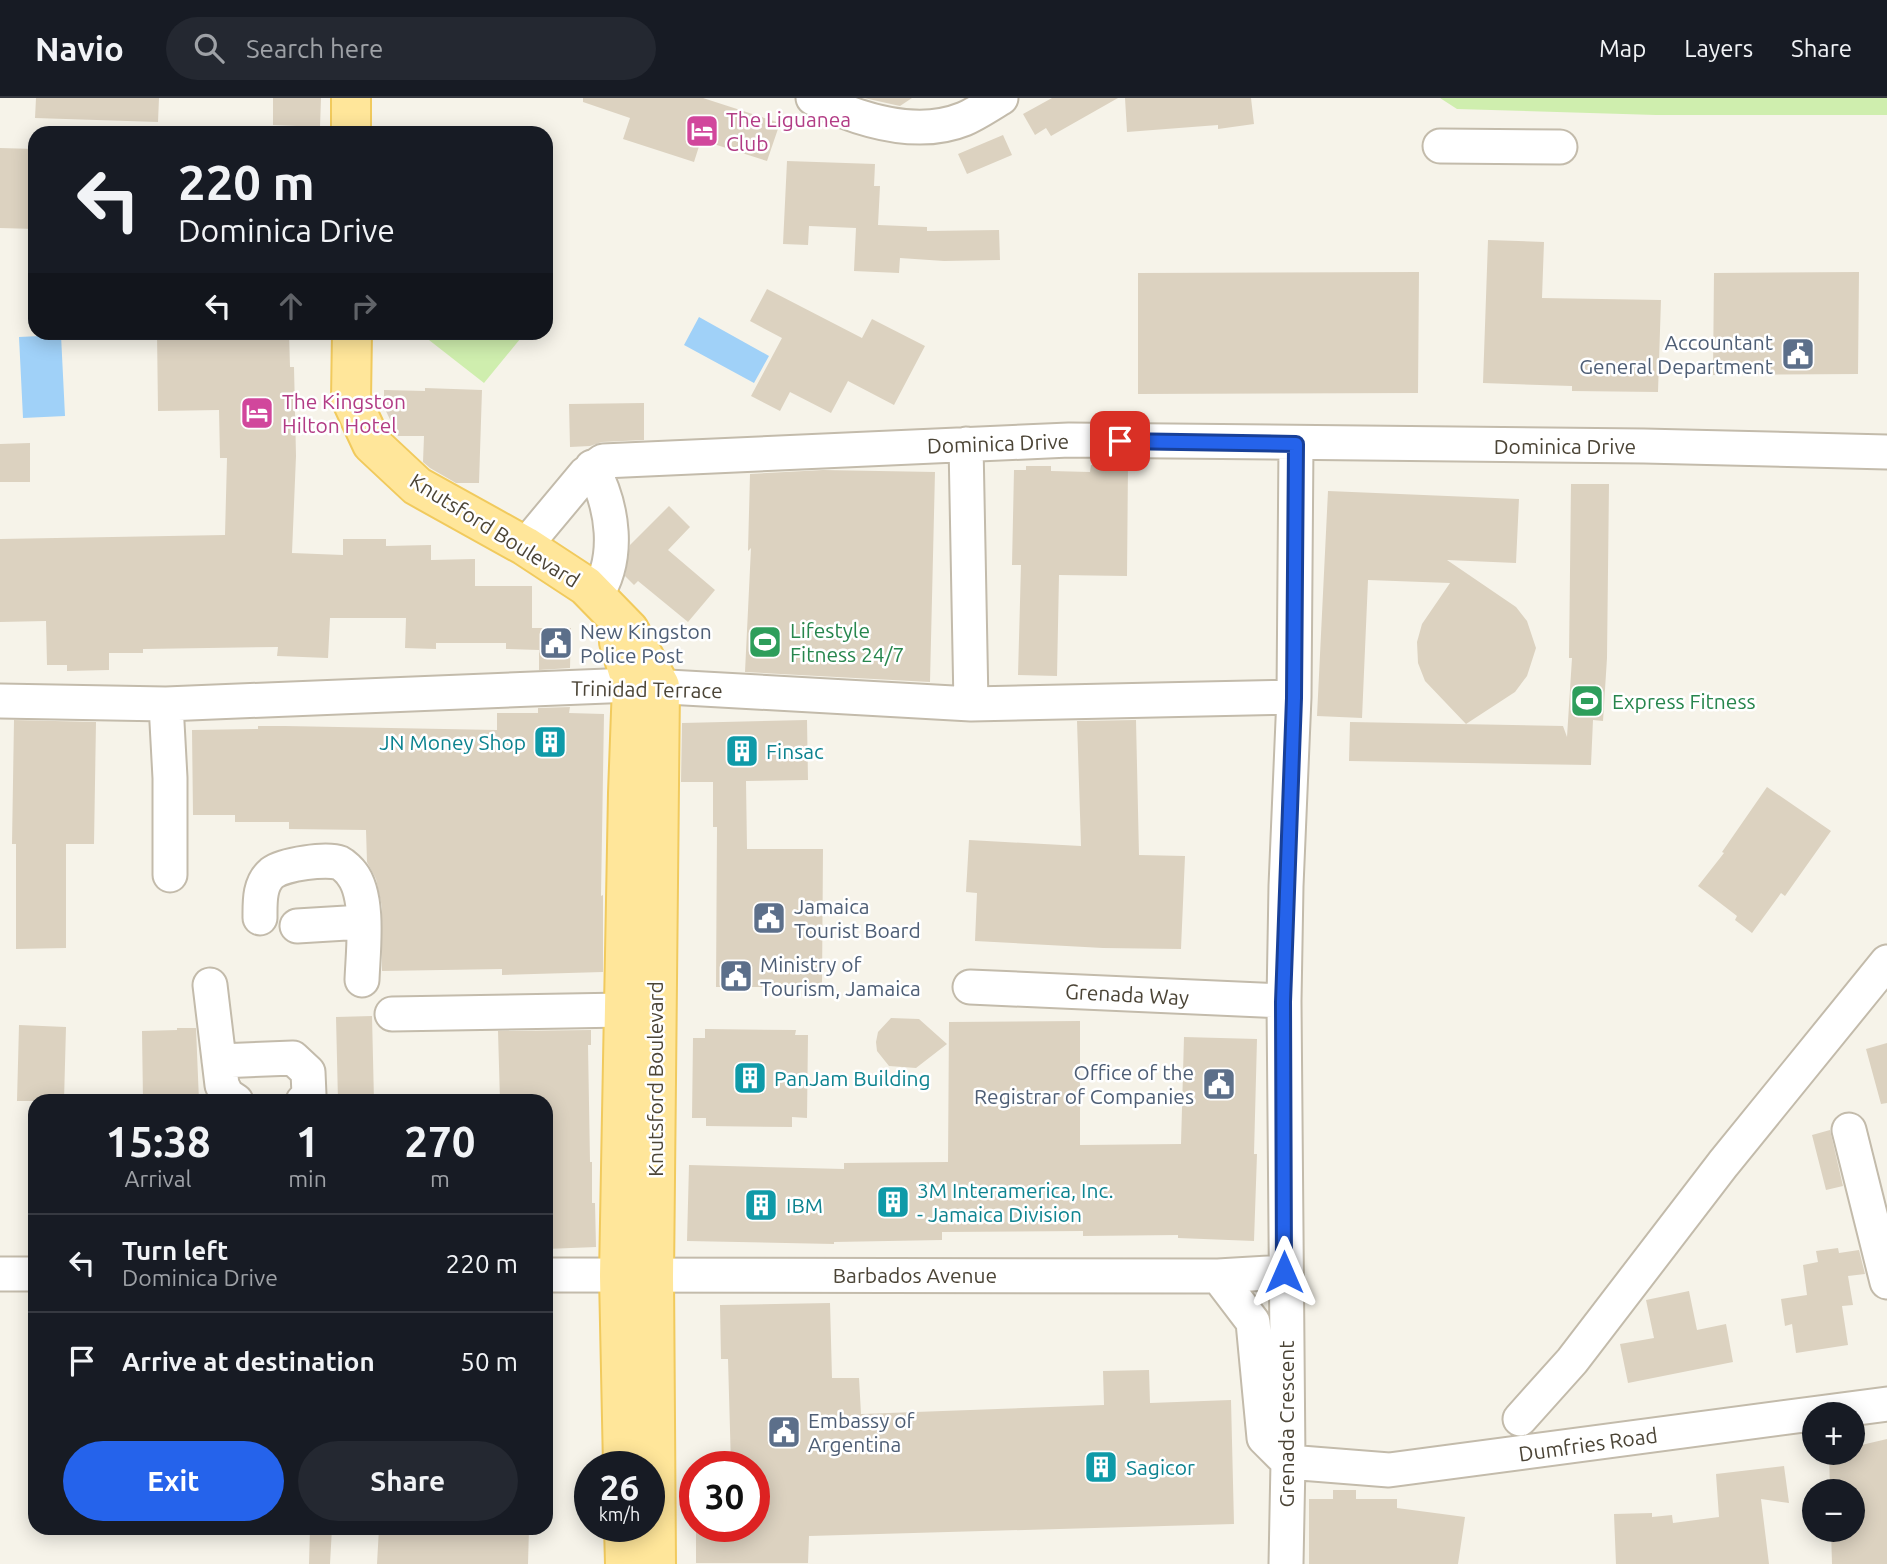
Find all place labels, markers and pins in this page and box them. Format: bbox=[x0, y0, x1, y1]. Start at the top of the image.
place label: The Liguanea Club bbox=[726, 107, 851, 155]
hotel icon: The Liguanea Club bbox=[683, 112, 721, 150]
place label: Accountant General Department bbox=[1579, 330, 1773, 378]
public building icon: Accountant General Department bbox=[1779, 335, 1817, 373]
place label: The Kingston Hilton Hotel bbox=[282, 389, 406, 437]
hotel icon: The Kingston Hilton Hotel bbox=[238, 394, 276, 432]
pin bbox=[1090, 411, 1150, 471]
place label: Lifestyle Fitness 24/7 bbox=[790, 618, 904, 666]
place label: New Kingston Police Post bbox=[580, 619, 712, 667]
sports icon: Lifestyle Fitness 24/7 bbox=[746, 623, 784, 661]
public building icon: New Kingston Police Post bbox=[537, 624, 575, 662]
sports icon: Express Fitness bbox=[1568, 682, 1606, 720]
place label: Express Fitness bbox=[1612, 689, 1756, 713]
building icon: JN Money Shop bbox=[531, 723, 569, 761]
place label: JN Money Shop bbox=[379, 730, 526, 754]
building icon: Finsac bbox=[723, 732, 761, 770]
place label: Finsac bbox=[766, 739, 824, 763]
place label: Jamaica Tourist Board bbox=[794, 894, 921, 942]
public building icon: Jamaica Tourist Board bbox=[750, 899, 788, 937]
place label: Ministry of Tourism, Jamaica bbox=[760, 952, 921, 1000]
public building icon: Ministry of Tourism, Jamaica bbox=[717, 957, 755, 995]
building icon: PanJam Building bbox=[731, 1059, 769, 1097]
place label: Office of the Registrar of Companies bbox=[974, 1060, 1194, 1108]
public building icon: Office of the Registrar of Companies bbox=[1200, 1065, 1238, 1103]
place label: PanJam Building bbox=[774, 1066, 931, 1090]
place label: 3M Interamerica, Inc. - Jamaica Division bbox=[917, 1178, 1114, 1226]
building icon: 3M Interamerica, Inc. - Jamaica Division bbox=[874, 1183, 912, 1221]
building icon: IBM bbox=[742, 1186, 780, 1224]
place label: IBM bbox=[786, 1193, 823, 1217]
place label: Embassy of Argentina bbox=[808, 1408, 915, 1456]
public building icon: Embassy of Argentina bbox=[765, 1413, 803, 1451]
building icon: Sagicor bbox=[1082, 1448, 1120, 1486]
place label: Sagicor bbox=[1126, 1455, 1195, 1479]

